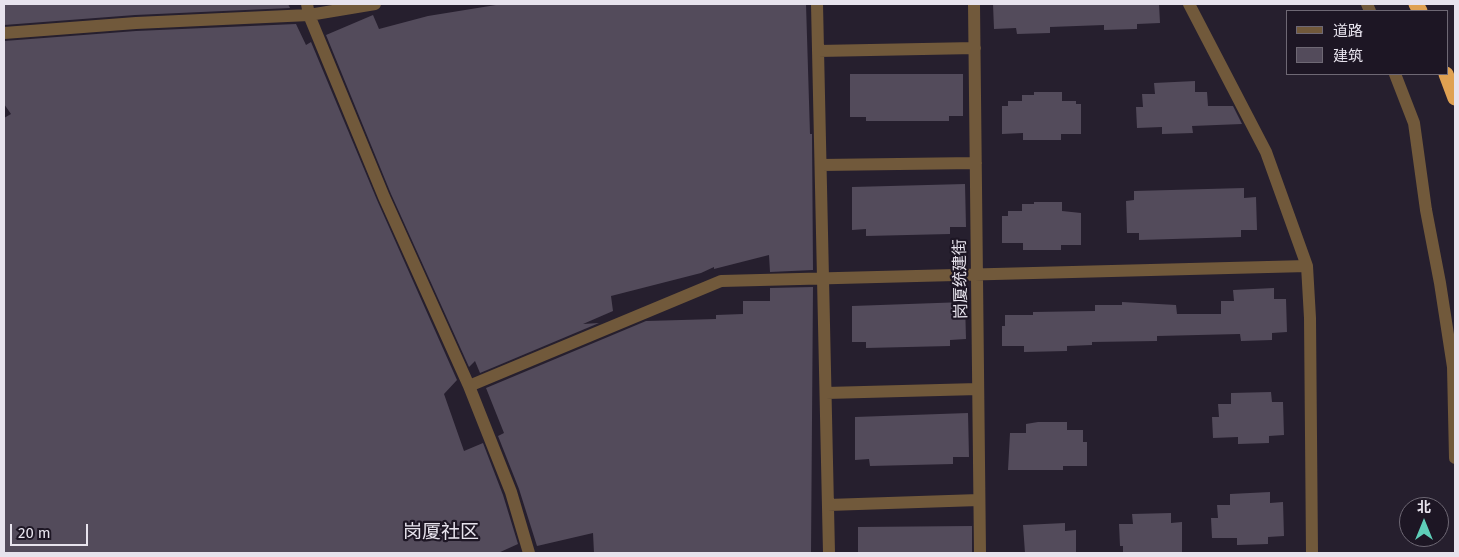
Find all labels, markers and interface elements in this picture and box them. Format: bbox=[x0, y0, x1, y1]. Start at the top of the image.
legend bbox=[1286, 10, 1449, 75]
text: 道路 bbox=[1333, 22, 1363, 40]
text: 建筑 bbox=[1333, 47, 1363, 65]
street label: 岗厦统建街 bbox=[951, 239, 971, 319]
north arrow bbox=[1399, 497, 1449, 547]
text: 北 bbox=[1417, 499, 1431, 516]
scale bar bbox=[12, 514, 90, 546]
district label: 岗厦社区 bbox=[403, 522, 479, 544]
text: 20 m bbox=[18, 524, 51, 542]

